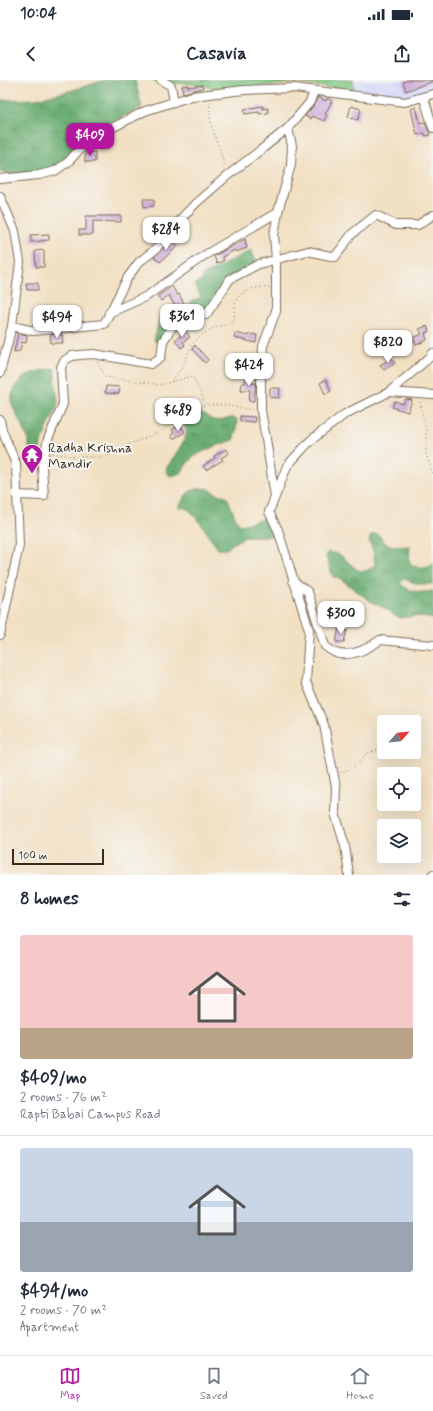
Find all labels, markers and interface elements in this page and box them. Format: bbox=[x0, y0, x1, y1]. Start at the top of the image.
text: 10:04 bbox=[20, 4, 57, 24]
text: Casavia bbox=[186, 42, 247, 66]
icon: back bbox=[20, 43, 42, 65]
icon: share bbox=[391, 43, 413, 65]
pin: $409 bbox=[66, 123, 114, 157]
text: $409 bbox=[75, 127, 105, 144]
pin: $284 bbox=[142, 217, 190, 251]
text: $284 bbox=[152, 221, 180, 238]
pin: $361 bbox=[158, 304, 206, 338]
pin: $494 bbox=[33, 305, 81, 339]
text: $361 bbox=[169, 308, 195, 325]
text: $494 bbox=[42, 309, 72, 326]
pin: $820 bbox=[364, 330, 412, 364]
text: $820 bbox=[373, 334, 403, 351]
pin: $424 bbox=[225, 353, 273, 387]
text: $424 bbox=[234, 357, 264, 374]
pin: $689 bbox=[154, 398, 202, 432]
text: $689 bbox=[164, 402, 192, 419]
place label: Radha Krishna Mandir bbox=[48, 439, 132, 473]
temple icon: Radha Krishna Mandir bbox=[19, 442, 45, 475]
pin: $300 bbox=[317, 601, 365, 635]
text: $300 bbox=[327, 605, 355, 622]
north arrow bbox=[377, 715, 421, 759]
map controls bbox=[377, 715, 421, 863]
button: locate bbox=[377, 767, 421, 811]
button: layers bbox=[377, 819, 421, 863]
scale bar bbox=[12, 847, 104, 866]
text: 100 m bbox=[18, 849, 48, 863]
text: 8 homes bbox=[20, 888, 79, 910]
icon: filters bbox=[391, 888, 413, 910]
icon: home bbox=[181, 961, 253, 1033]
text: $409/mo bbox=[20, 1067, 87, 1089]
text: 2 rooms · 76 m² bbox=[20, 1089, 107, 1106]
text: Rapti Babai Campus Road bbox=[20, 1106, 161, 1123]
icon: home bbox=[181, 1174, 253, 1246]
text: $494/mo bbox=[20, 1280, 88, 1302]
text: 2 rooms · 70 m² bbox=[20, 1302, 107, 1319]
text: Apartment bbox=[20, 1319, 79, 1336]
tab: Map bbox=[59, 1365, 81, 1403]
tab: Saved bbox=[200, 1365, 228, 1403]
tab: Home bbox=[346, 1365, 374, 1403]

